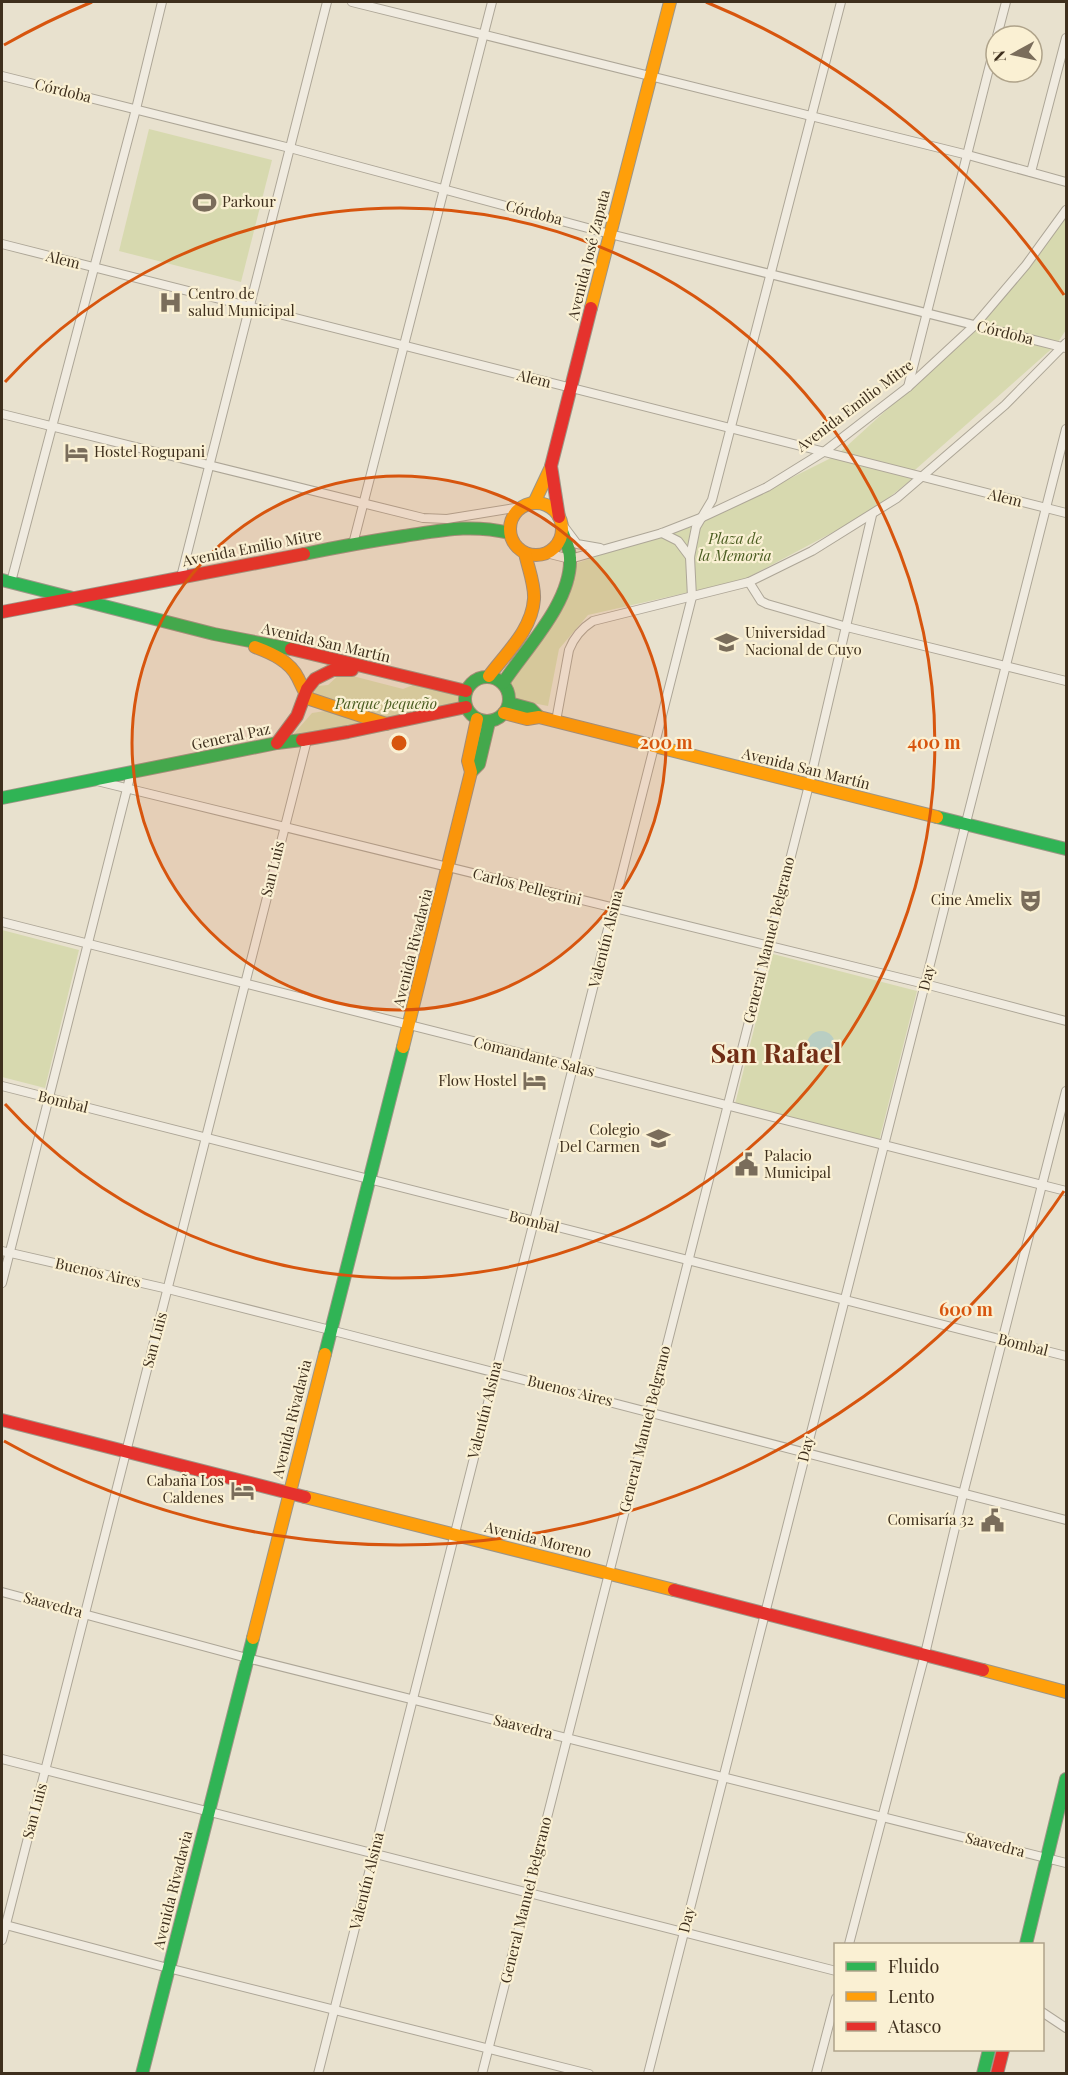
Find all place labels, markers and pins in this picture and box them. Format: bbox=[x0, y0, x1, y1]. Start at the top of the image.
sports icon: Parkour bbox=[191, 189, 217, 215]
place label: Parkour bbox=[222, 191, 276, 211]
place label: Centro de salud Municipal bbox=[188, 283, 295, 320]
hospital icon: Centro de salud Municipal bbox=[157, 290, 183, 316]
hotel icon: Hostel Rogupani bbox=[63, 439, 89, 465]
place label: Hostel Rogupani bbox=[94, 441, 206, 461]
place label: Universidad Nacional de Cuyo bbox=[745, 622, 862, 659]
school or university icon: Universidad Nacional de Cuyo bbox=[714, 629, 740, 655]
centre of rings bbox=[389, 733, 409, 753]
theatre icon: Cine Amelix bbox=[1017, 887, 1043, 913]
place label: Cine Amelix bbox=[931, 889, 1012, 909]
hotel icon: Flow Hostel bbox=[522, 1068, 548, 1094]
place label: Flow Hostel bbox=[438, 1070, 517, 1090]
place label: Colegio Del Carmen bbox=[559, 1119, 640, 1156]
school or university icon: Colegio Del Carmen bbox=[645, 1126, 671, 1152]
place label: Palacio Municipal bbox=[764, 1145, 831, 1182]
public building icon: Palacio Municipal bbox=[733, 1152, 759, 1178]
place label: Cabaña Los Caldenes bbox=[147, 1470, 224, 1507]
hotel icon: Cabaña Los Caldenes bbox=[229, 1477, 255, 1503]
public building icon: Comisaría 32 bbox=[979, 1507, 1005, 1533]
place label: Comisaría 32 bbox=[888, 1509, 974, 1529]

